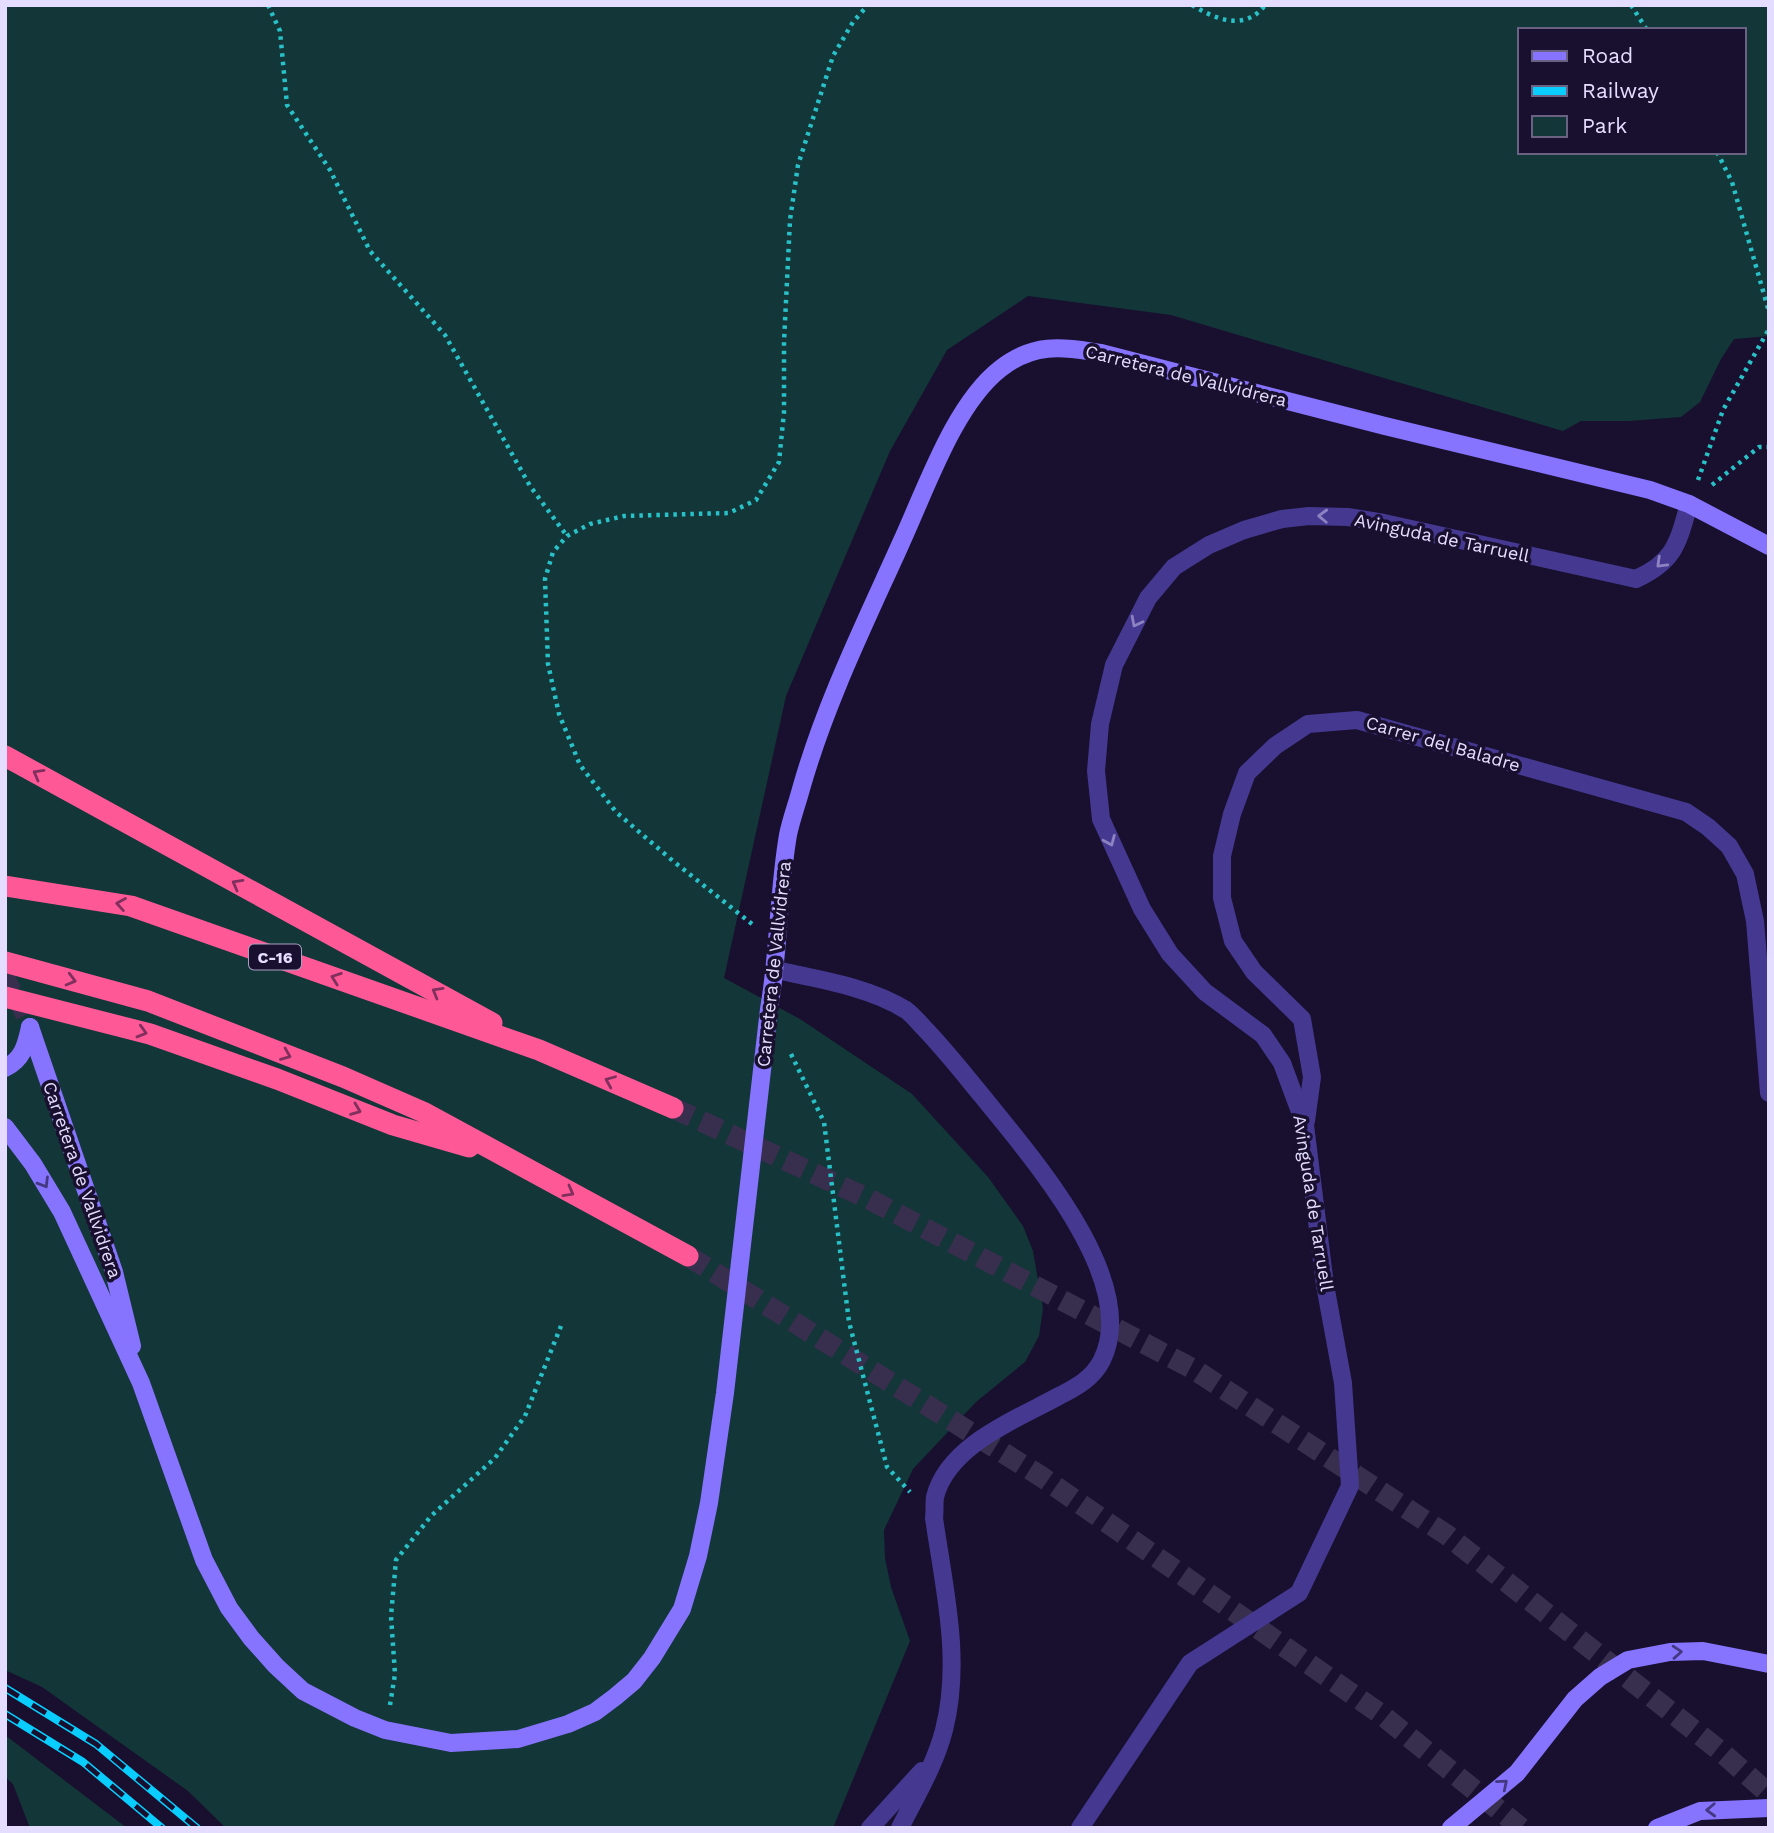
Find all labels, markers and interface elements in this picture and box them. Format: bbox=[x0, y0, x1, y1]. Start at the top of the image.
legend bbox=[1518, 28, 1746, 154]
text: Road bbox=[1582, 43, 1633, 68]
text: Railway bbox=[1582, 78, 1659, 103]
text: Park bbox=[1582, 113, 1627, 138]
street label: Carretera de Vallvidrera bbox=[1083, 340, 1289, 411]
one-way arrow bbox=[1317, 509, 1328, 524]
street label: Avinguda de Tarruell bbox=[1353, 509, 1532, 566]
one-way arrow bbox=[1656, 555, 1669, 568]
one-way arrow bbox=[1130, 615, 1144, 627]
street label: Carrer del Baladre bbox=[1364, 711, 1523, 776]
one-way arrow bbox=[33, 769, 45, 782]
one-way arrow bbox=[1102, 833, 1116, 846]
street label: Carretera de Vallvidrera bbox=[752, 860, 795, 1068]
one-way arrow bbox=[232, 879, 244, 892]
one-way arrow bbox=[115, 897, 127, 912]
road number: C-16 bbox=[249, 945, 301, 970]
one-way arrow bbox=[65, 972, 77, 986]
one-way arrow bbox=[331, 973, 343, 987]
one-way arrow bbox=[432, 987, 444, 1000]
one-way arrow bbox=[136, 1024, 148, 1039]
one-way arrow bbox=[279, 1046, 291, 1060]
one-way arrow bbox=[605, 1075, 617, 1089]
street label: Carretera de Vallvidrera bbox=[39, 1079, 126, 1281]
one-way arrow bbox=[349, 1102, 361, 1116]
street label: Avinguda de Tarruell bbox=[1289, 1113, 1338, 1293]
one-way arrow bbox=[36, 1175, 49, 1188]
one-way arrow bbox=[562, 1184, 574, 1197]
one-way arrow bbox=[1672, 1645, 1683, 1660]
one-way arrow bbox=[1495, 1780, 1508, 1792]
one-way arrow bbox=[1706, 1803, 1717, 1818]

